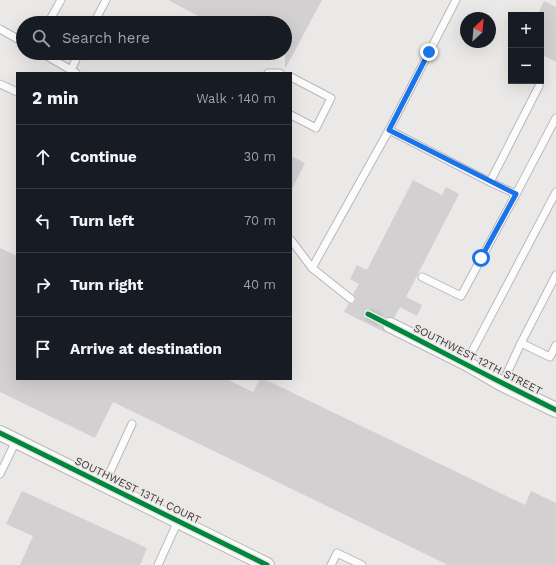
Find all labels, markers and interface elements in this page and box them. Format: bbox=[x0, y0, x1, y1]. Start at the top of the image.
north arrow bbox=[460, 12, 496, 48]
map controls bbox=[508, 12, 544, 84]
button: + bbox=[508, 12, 544, 48]
search box bbox=[16, 16, 292, 60]
icon: search bbox=[30, 27, 52, 49]
text: Search here bbox=[62, 29, 150, 47]
route end bbox=[420, 43, 438, 61]
button: − bbox=[508, 48, 544, 84]
text: 2 min bbox=[32, 88, 78, 108]
text: Walk · 140 m bbox=[196, 91, 276, 106]
icon: ahead bbox=[32, 146, 54, 168]
text: Continue bbox=[70, 148, 137, 166]
text: 30 m bbox=[244, 149, 276, 164]
icon: left bbox=[32, 210, 54, 232]
text: Turn left bbox=[70, 212, 134, 230]
text: 70 m bbox=[244, 213, 276, 228]
route start bbox=[472, 249, 490, 267]
icon: right bbox=[32, 274, 54, 296]
text: Turn right bbox=[70, 276, 143, 294]
text: 40 m bbox=[243, 277, 276, 292]
street label: SOUTHWEST 12TH STREET bbox=[411, 321, 545, 398]
icon: arrive bbox=[32, 338, 54, 360]
text: Arrive at destination bbox=[70, 340, 222, 358]
street label: SOUTHWEST 13TH COURT bbox=[73, 454, 203, 527]

